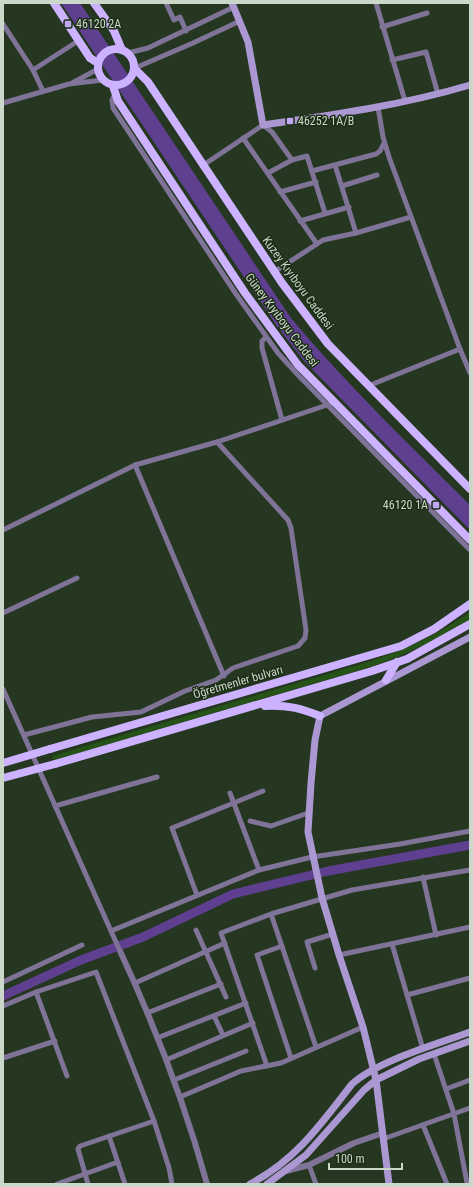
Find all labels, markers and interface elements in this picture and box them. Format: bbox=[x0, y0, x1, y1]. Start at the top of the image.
place label: 46120 2A bbox=[76, 17, 121, 31]
marker: 46120 2A bbox=[63, 19, 73, 29]
place label: 46252 1A/B bbox=[298, 114, 354, 128]
marker: 46252 1A/B bbox=[285, 116, 295, 126]
street label: Kuzey Kıyıboyu Caddesi bbox=[260, 234, 336, 332]
street label: Güney Kıyıboyu Caddesi bbox=[242, 271, 322, 369]
place label: 46120 1A bbox=[383, 498, 428, 512]
marker: 46120 1A bbox=[431, 500, 441, 510]
street label: Öğretmenler bulvarı bbox=[191, 662, 285, 702]
scale bar bbox=[329, 1145, 402, 1171]
text: 100 m bbox=[335, 1152, 365, 1166]

